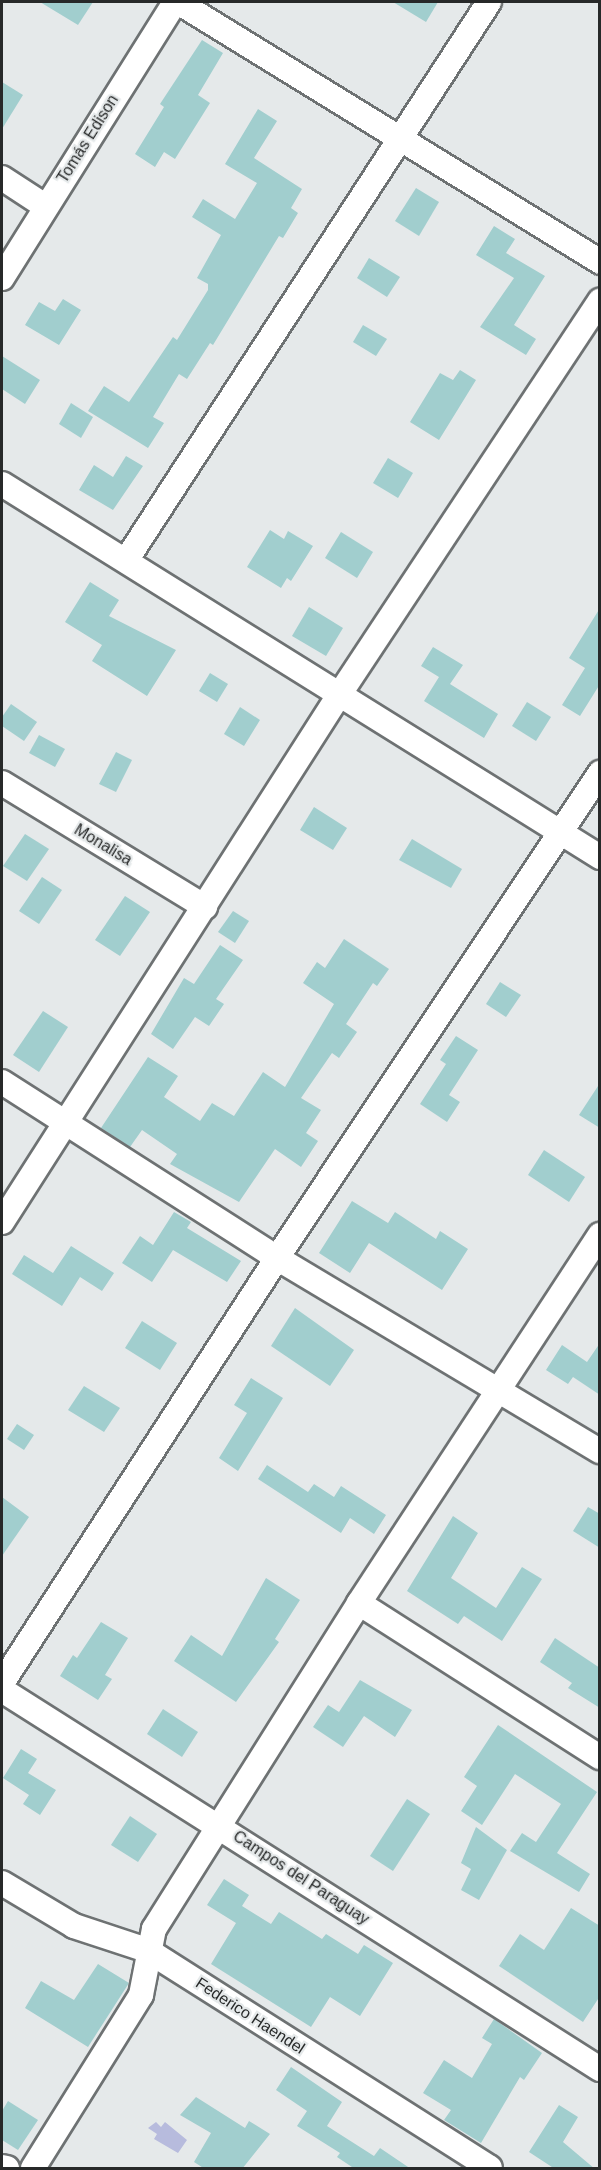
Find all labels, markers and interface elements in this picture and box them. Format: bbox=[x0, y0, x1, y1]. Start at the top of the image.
street label: Tomás Edison bbox=[53, 91, 123, 187]
street label: Monalisa bbox=[71, 820, 135, 870]
street label: Campos del Paraguay bbox=[229, 1827, 373, 1929]
street label: Federico Haendel bbox=[192, 1974, 308, 2058]

